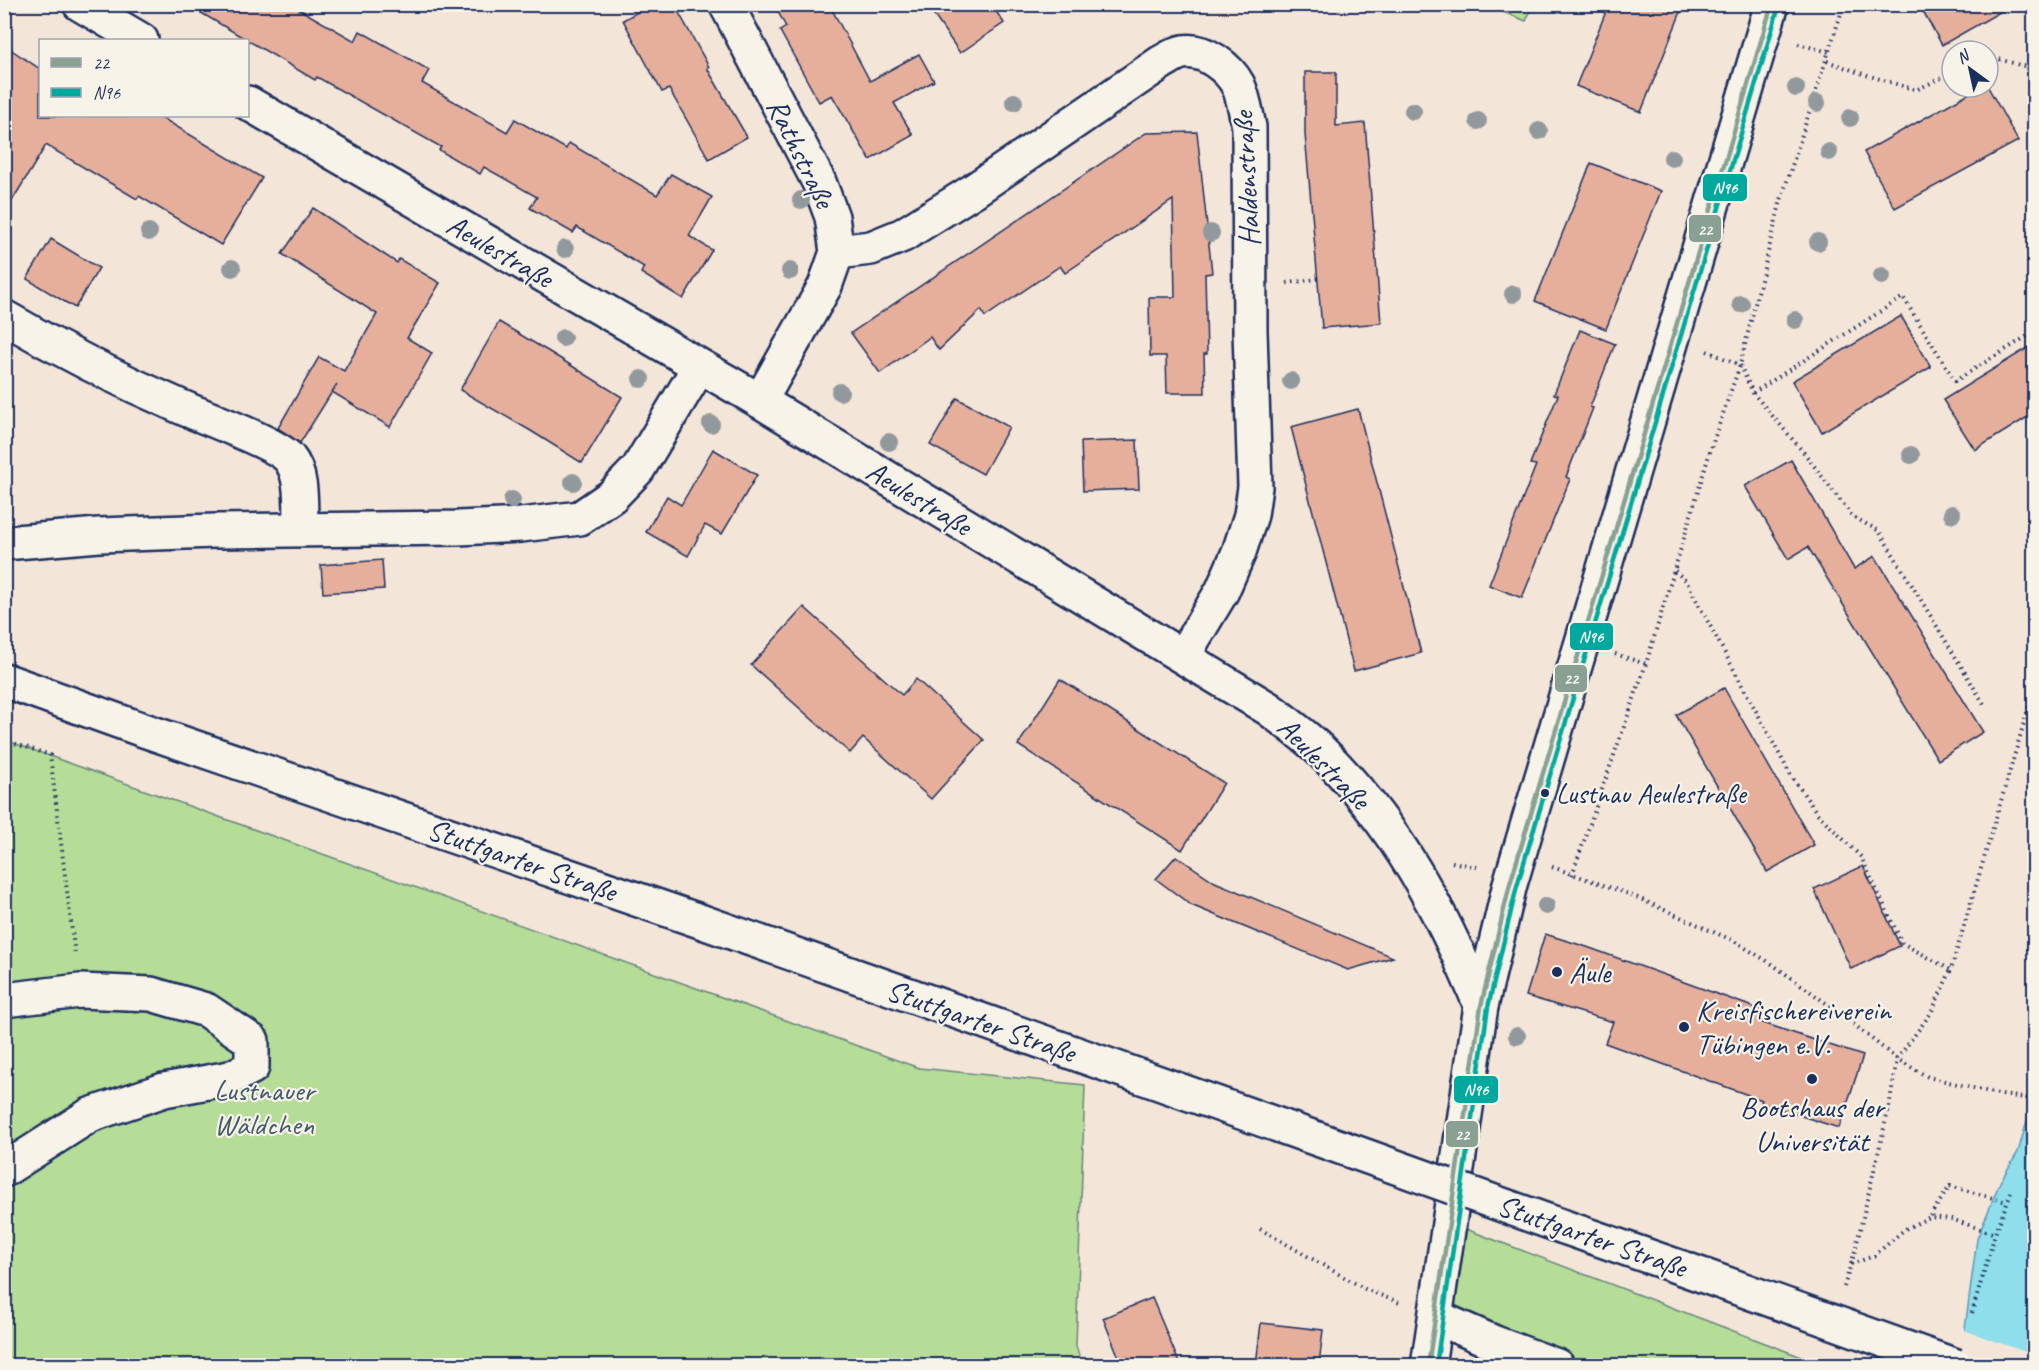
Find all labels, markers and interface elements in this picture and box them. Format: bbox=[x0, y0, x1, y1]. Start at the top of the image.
legend bbox=[39, 39, 249, 117]
north arrow bbox=[1940, 39, 2000, 99]
text: N bbox=[1953, 44, 1975, 68]
text: 22 bbox=[93, 52, 111, 74]
text: N96 bbox=[93, 82, 121, 104]
street label: Rathstraße bbox=[758, 92, 845, 216]
street label: Haldenstraße bbox=[1223, 108, 1269, 247]
line badge: N96 bbox=[1702, 173, 1748, 202]
text: N96 bbox=[1713, 178, 1739, 198]
street label: Aeulestraße bbox=[440, 205, 562, 298]
line badge: 22 bbox=[1688, 214, 1722, 243]
text: 22 bbox=[1698, 220, 1714, 240]
street label: Aeulestraße bbox=[859, 452, 981, 545]
line badge: N96 bbox=[1569, 622, 1614, 651]
text: N96 bbox=[1579, 627, 1605, 647]
line badge: 22 bbox=[1554, 664, 1588, 693]
text: 22 bbox=[1564, 669, 1580, 689]
street label: Aeulestraße bbox=[1269, 708, 1380, 819]
place label: Lustnau Aeulestraße bbox=[1556, 776, 1747, 811]
marker: Lustnau Aeulestraße bbox=[1539, 787, 1551, 799]
street label: Stuttgarter Straße bbox=[422, 810, 624, 911]
place label: Äule bbox=[1569, 953, 1613, 991]
marker: Äule bbox=[1550, 965, 1564, 979]
street label: Stuttgarter Straße bbox=[881, 971, 1083, 1072]
place label: Kreisfischereiverein Tübingen e.V. bbox=[1696, 991, 1892, 1063]
marker: Kreisfischereiverein Tübingen e.V. bbox=[1677, 1020, 1691, 1034]
park label: Lustnauer Wäldchen bbox=[214, 1071, 317, 1143]
marker: Bootshaus der Universität bbox=[1805, 1072, 1819, 1086]
line badge: N96 bbox=[1453, 1075, 1499, 1104]
text: N96 bbox=[1464, 1080, 1490, 1100]
place label: Bootshaus der Universität bbox=[1740, 1088, 1886, 1160]
line badge: 22 bbox=[1445, 1120, 1479, 1148]
text: 22 bbox=[1455, 1125, 1471, 1145]
street label: Stuttgarter Straße bbox=[1492, 1186, 1694, 1287]

